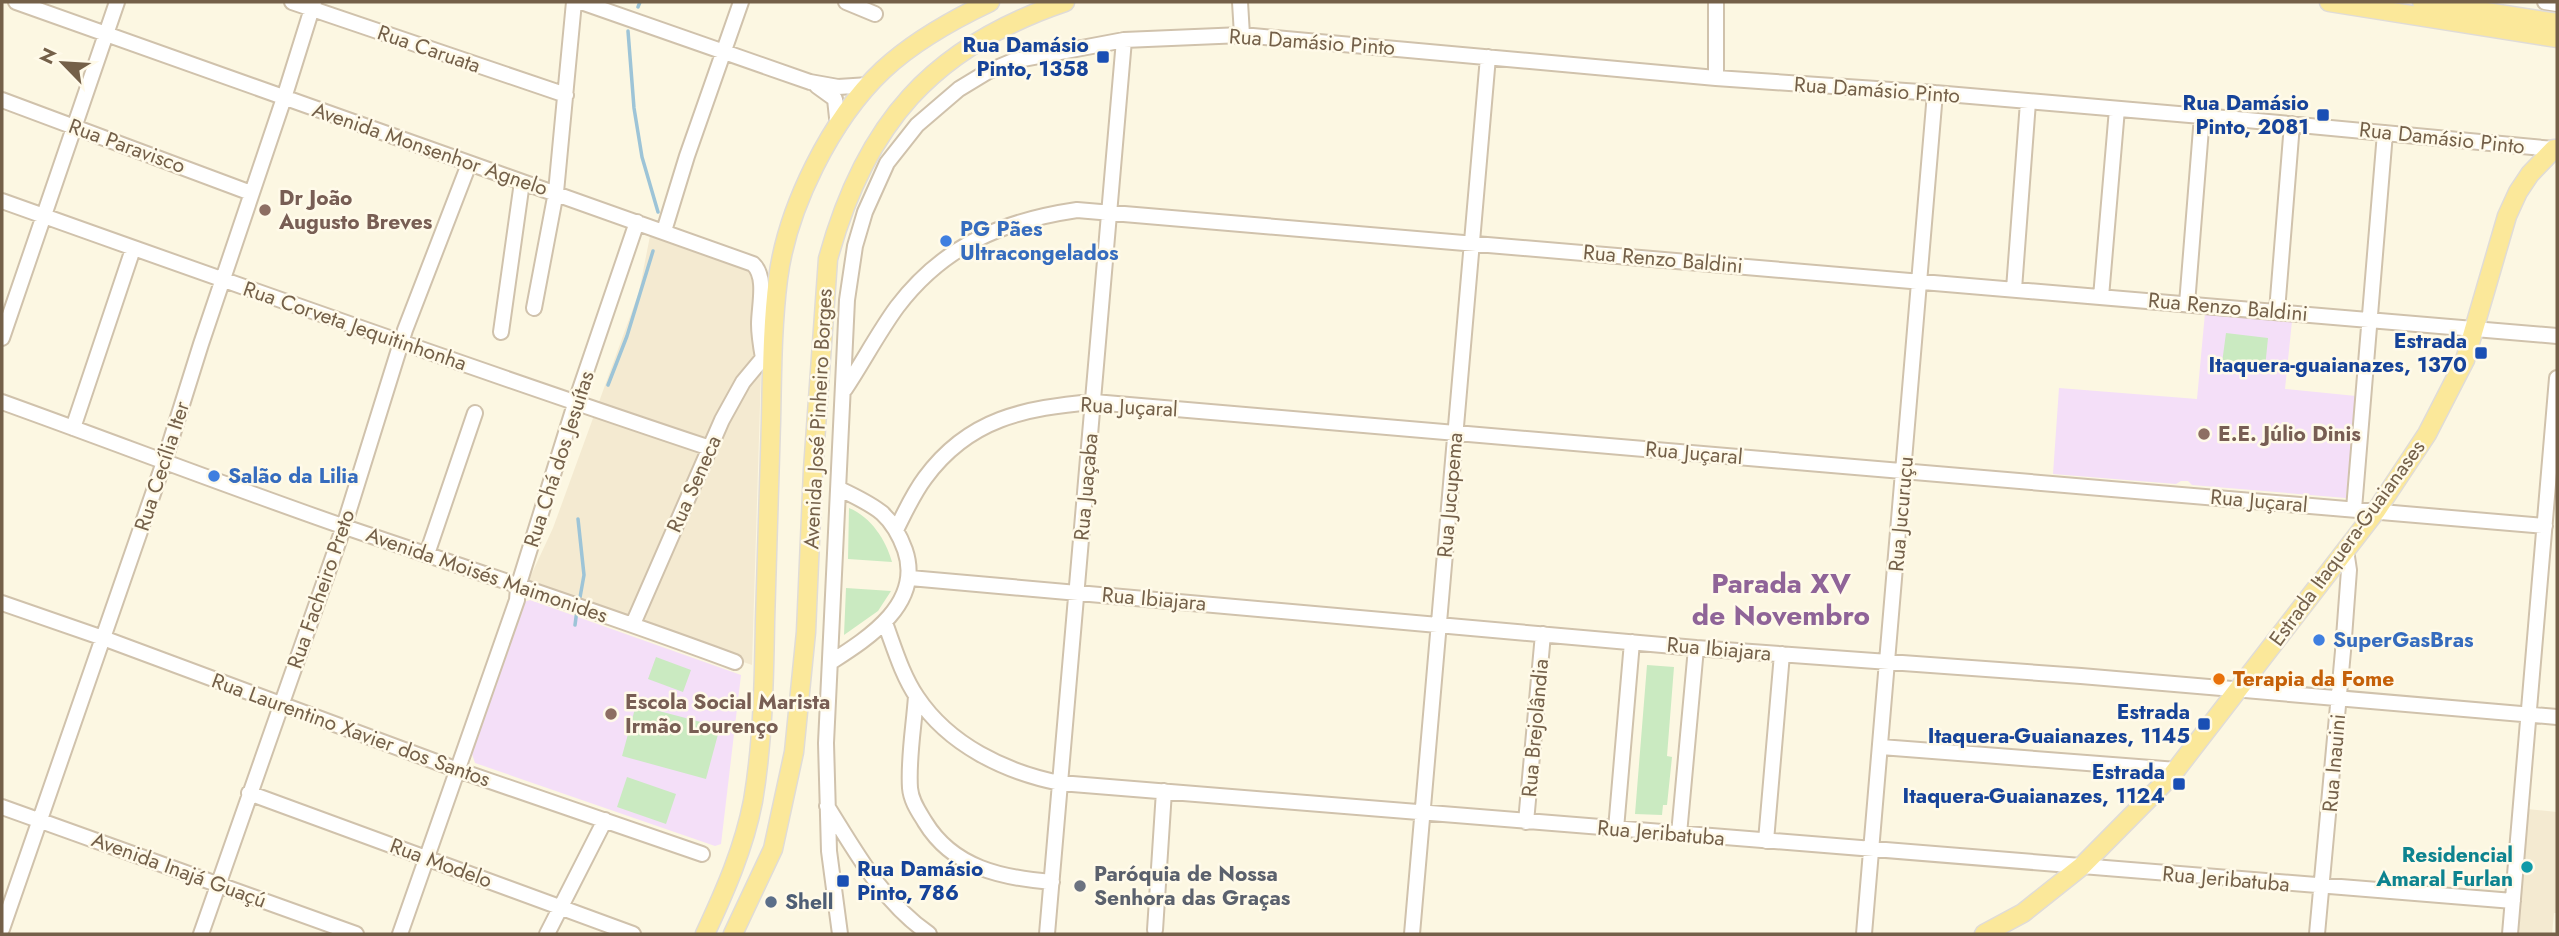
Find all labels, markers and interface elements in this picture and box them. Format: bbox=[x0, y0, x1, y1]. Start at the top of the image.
street label: Rua Caruata bbox=[373, 17, 485, 81]
street label: Rua Damásio Pinto bbox=[1228, 21, 1396, 63]
north arrow bbox=[28, 28, 98, 98]
place label: Rua Damásio Pinto, 1358 bbox=[963, 30, 1089, 84]
text: N bbox=[33, 43, 63, 69]
marker: Rua Damásio Pinto, 1358 bbox=[1095, 49, 1111, 65]
street label: Rua Damásio Pinto bbox=[1793, 69, 1961, 111]
place label: Rua Damásio Pinto, 2081 bbox=[2183, 88, 2309, 142]
street label: Avenida Monsenhor Agnelo bbox=[308, 95, 552, 203]
marker: Rua Damásio Pinto, 2081 bbox=[2315, 107, 2331, 123]
street label: Rua Paravisco bbox=[65, 111, 189, 181]
street label: Rua Damásio Pinto bbox=[2358, 114, 2526, 162]
place label: Dr João Augusto Breves bbox=[278, 183, 433, 237]
marker: Dr João Augusto Breves bbox=[257, 202, 273, 218]
place label: PG Pães Ultracongelados bbox=[960, 214, 1119, 268]
marker: PG Pães Ultracongelados bbox=[938, 233, 954, 249]
street label: Rua Renzo Baldini bbox=[1582, 237, 1744, 281]
street label: Rua Corveta Jequitinhonha bbox=[239, 274, 471, 378]
street label: Rua Renzo Baldini bbox=[2147, 285, 2309, 329]
street label: Avenida José Pinheiro Borges bbox=[796, 288, 840, 550]
place label: Estrada Itaquera-guaianazes, 1370 bbox=[2209, 326, 2467, 380]
marker: Estrada Itaquera-guaianazes, 1370 bbox=[2473, 345, 2489, 361]
street label: Rua Chá dos Jesuítas bbox=[516, 367, 602, 551]
street label: Rua Juçaral bbox=[1080, 389, 1178, 425]
street label: Rua Cecília Iter bbox=[127, 397, 197, 535]
place label: E.E. Júlio Dinis bbox=[2218, 419, 2361, 449]
marker: E.E. Júlio Dinis bbox=[2196, 426, 2212, 442]
street label: Rua Seneca bbox=[659, 431, 729, 537]
street label: Rua Jucupema bbox=[1430, 431, 1470, 559]
street label: Rua Juaçaba bbox=[1066, 432, 1106, 542]
street label: Rua Juçaral bbox=[1644, 434, 1744, 472]
street label: Estrada Itaquera-Guaianases bbox=[2262, 434, 2432, 652]
street label: Rua Jucuruçu bbox=[1881, 455, 1921, 573]
place label: Salão da Lilia bbox=[228, 461, 358, 491]
marker: Salão da Lilia bbox=[206, 468, 222, 484]
street label: Rua Juçaral bbox=[2209, 482, 2309, 520]
street label: Rua Facheiro Preto bbox=[280, 505, 362, 673]
street label: Avenida Moisés Maimonides bbox=[362, 520, 612, 630]
district label: Parada XV de Novembro bbox=[1692, 563, 1870, 636]
street label: Rua Ibiajara bbox=[1101, 580, 1207, 618]
place label: SuperGasBras bbox=[2333, 625, 2474, 655]
street label: Rua Ibiajara bbox=[1666, 630, 1772, 668]
marker: SuperGasBras bbox=[2311, 632, 2327, 648]
street label: Rua Brejolândia bbox=[1514, 658, 1556, 798]
place label: Terapia da Fome bbox=[2233, 664, 2394, 694]
street label: Rua Laurentino Xavier dos Santos bbox=[208, 666, 494, 794]
marker: Terapia da Fome bbox=[2211, 671, 2227, 687]
place label: Escola Social Marista Irmão Lourenço bbox=[625, 687, 830, 741]
place label: Estrada Itaquera-Guaianazes, 1145 bbox=[1928, 697, 2190, 751]
marker: Escola Social Marista Irmão Lourenço bbox=[603, 706, 619, 722]
street label: Rua Inauini bbox=[2315, 713, 2353, 813]
marker: Estrada Itaquera-Guaianazes, 1145 bbox=[2196, 716, 2212, 732]
place label: Estrada Itaquera-Guaianazes, 1124 bbox=[1902, 757, 2165, 811]
marker: Estrada Itaquera-Guaianazes, 1124 bbox=[2171, 776, 2187, 792]
street label: Rua Jeribatuba bbox=[1596, 812, 1726, 854]
street label: Avenida Inajá Guaçú bbox=[87, 824, 271, 916]
street label: Rua Modelo bbox=[386, 831, 496, 895]
place label: Residencial Amaral Furlan bbox=[2375, 840, 2513, 894]
place label: Rua Damásio Pinto, 786 bbox=[857, 854, 983, 908]
street label: Rua Jeribatuba bbox=[2161, 858, 2291, 900]
place label: Paróquia de Nossa Senhora das Graças bbox=[1094, 859, 1291, 913]
marker: Residencial Amaral Furlan bbox=[2519, 859, 2535, 875]
marker: Rua Damásio Pinto, 786 bbox=[835, 873, 851, 889]
marker: Paróquia de Nossa Senhora das Graças bbox=[1072, 878, 1088, 894]
place label: Shell bbox=[785, 887, 833, 917]
marker: Shell bbox=[763, 894, 779, 910]

